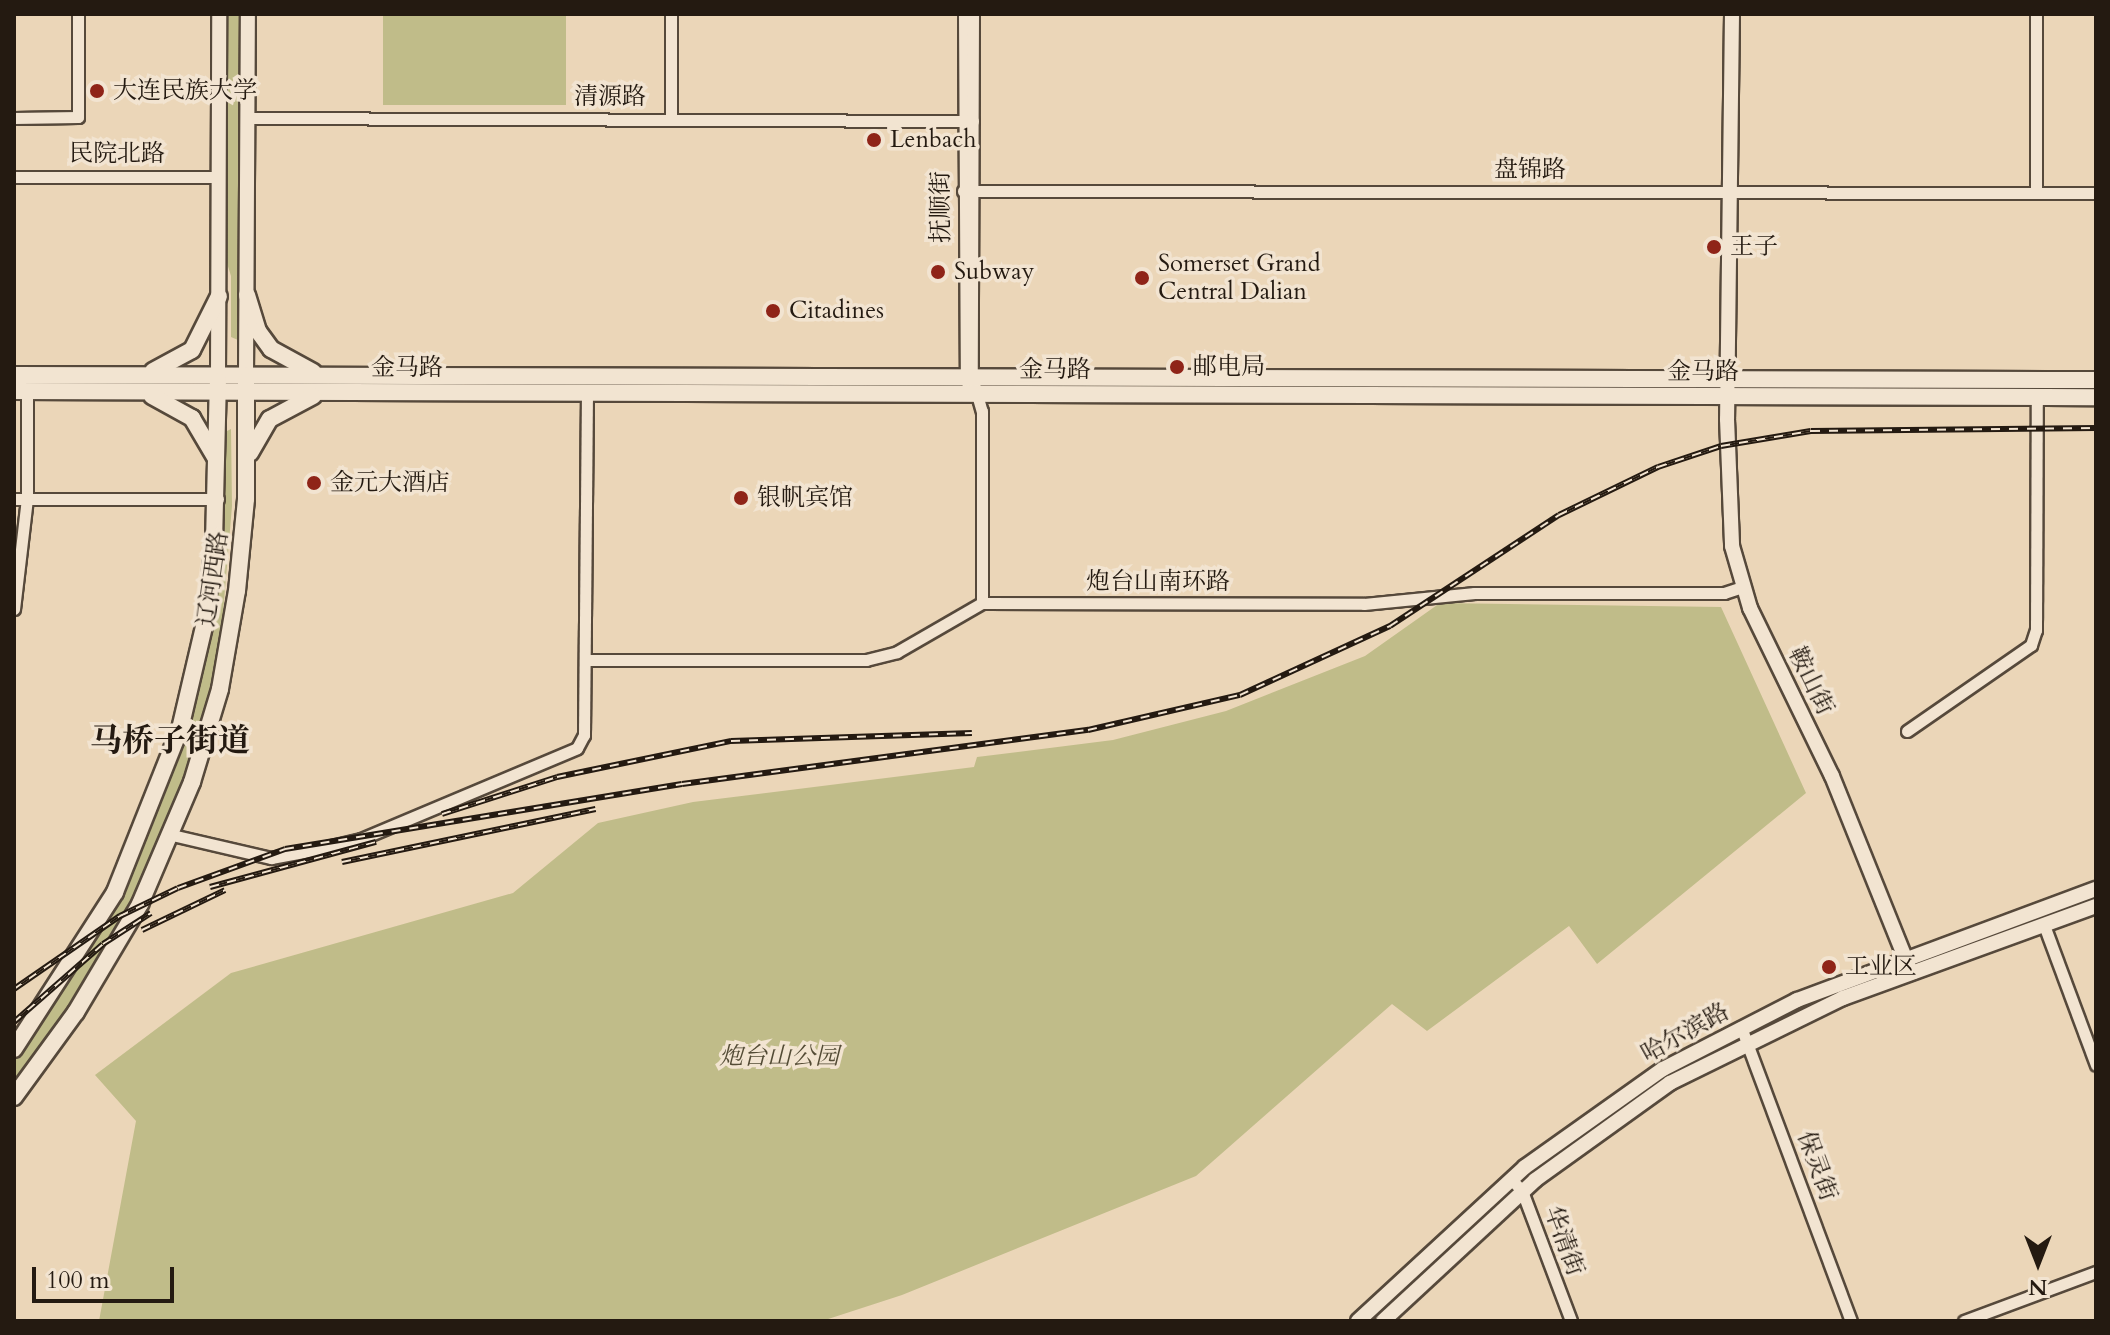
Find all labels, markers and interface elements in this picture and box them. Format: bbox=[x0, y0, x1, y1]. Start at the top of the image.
place label: 大连民族大学 bbox=[113, 77, 257, 105]
marker: 大连民族大学 bbox=[88, 82, 106, 100]
street label: 清源路 bbox=[574, 83, 646, 111]
place label: Lenbach bbox=[890, 126, 976, 154]
marker: Lenbach bbox=[865, 131, 883, 149]
street label: 民院北路 bbox=[69, 140, 165, 168]
street label: 盘锦路 bbox=[1494, 156, 1566, 184]
street label: 抚顺街 bbox=[927, 171, 955, 243]
place label: 王子 bbox=[1730, 233, 1778, 261]
marker: 王子 bbox=[1705, 238, 1723, 256]
place label: Somerset Grand Central Dalian bbox=[1158, 250, 1320, 306]
place label: Subway bbox=[954, 258, 1034, 286]
marker: Subway bbox=[929, 263, 947, 281]
marker: Somerset Grand Central Dalian bbox=[1133, 269, 1151, 287]
place label: Citadines bbox=[789, 297, 884, 325]
marker: Citadines bbox=[764, 302, 782, 320]
place label: 邮电局 bbox=[1193, 353, 1265, 381]
street label: 金马路 bbox=[371, 354, 443, 382]
street label: 金马路 bbox=[1019, 356, 1091, 384]
marker: 邮电局 bbox=[1168, 358, 1186, 376]
street label: 金马路 bbox=[1667, 358, 1739, 386]
place label: 金元大酒店 bbox=[330, 469, 450, 497]
marker: 金元大酒店 bbox=[305, 474, 323, 492]
place label: 银帆宾馆 bbox=[757, 484, 853, 512]
marker: 银帆宾馆 bbox=[732, 489, 750, 507]
street label: 辽河西路 bbox=[192, 529, 234, 629]
street label: 炮台山南环路 bbox=[1086, 568, 1230, 596]
street label: 鞍山街 bbox=[1782, 642, 1840, 720]
district label: 马桥子街道 bbox=[90, 722, 250, 760]
place label: 工业区 bbox=[1845, 953, 1917, 981]
marker: 工业区 bbox=[1820, 958, 1838, 976]
street label: 哈尔滨路 bbox=[1636, 997, 1734, 1069]
park label: 炮台山公园 bbox=[719, 1043, 839, 1071]
street label: 保灵街 bbox=[1791, 1127, 1843, 1205]
street label: 华清街 bbox=[1538, 1202, 1590, 1280]
north arrow bbox=[1998, 1223, 2078, 1303]
scale bar bbox=[36, 1251, 178, 1301]
text: 100 m bbox=[46, 1264, 110, 1297]
text: N bbox=[2028, 1272, 2048, 1302]

